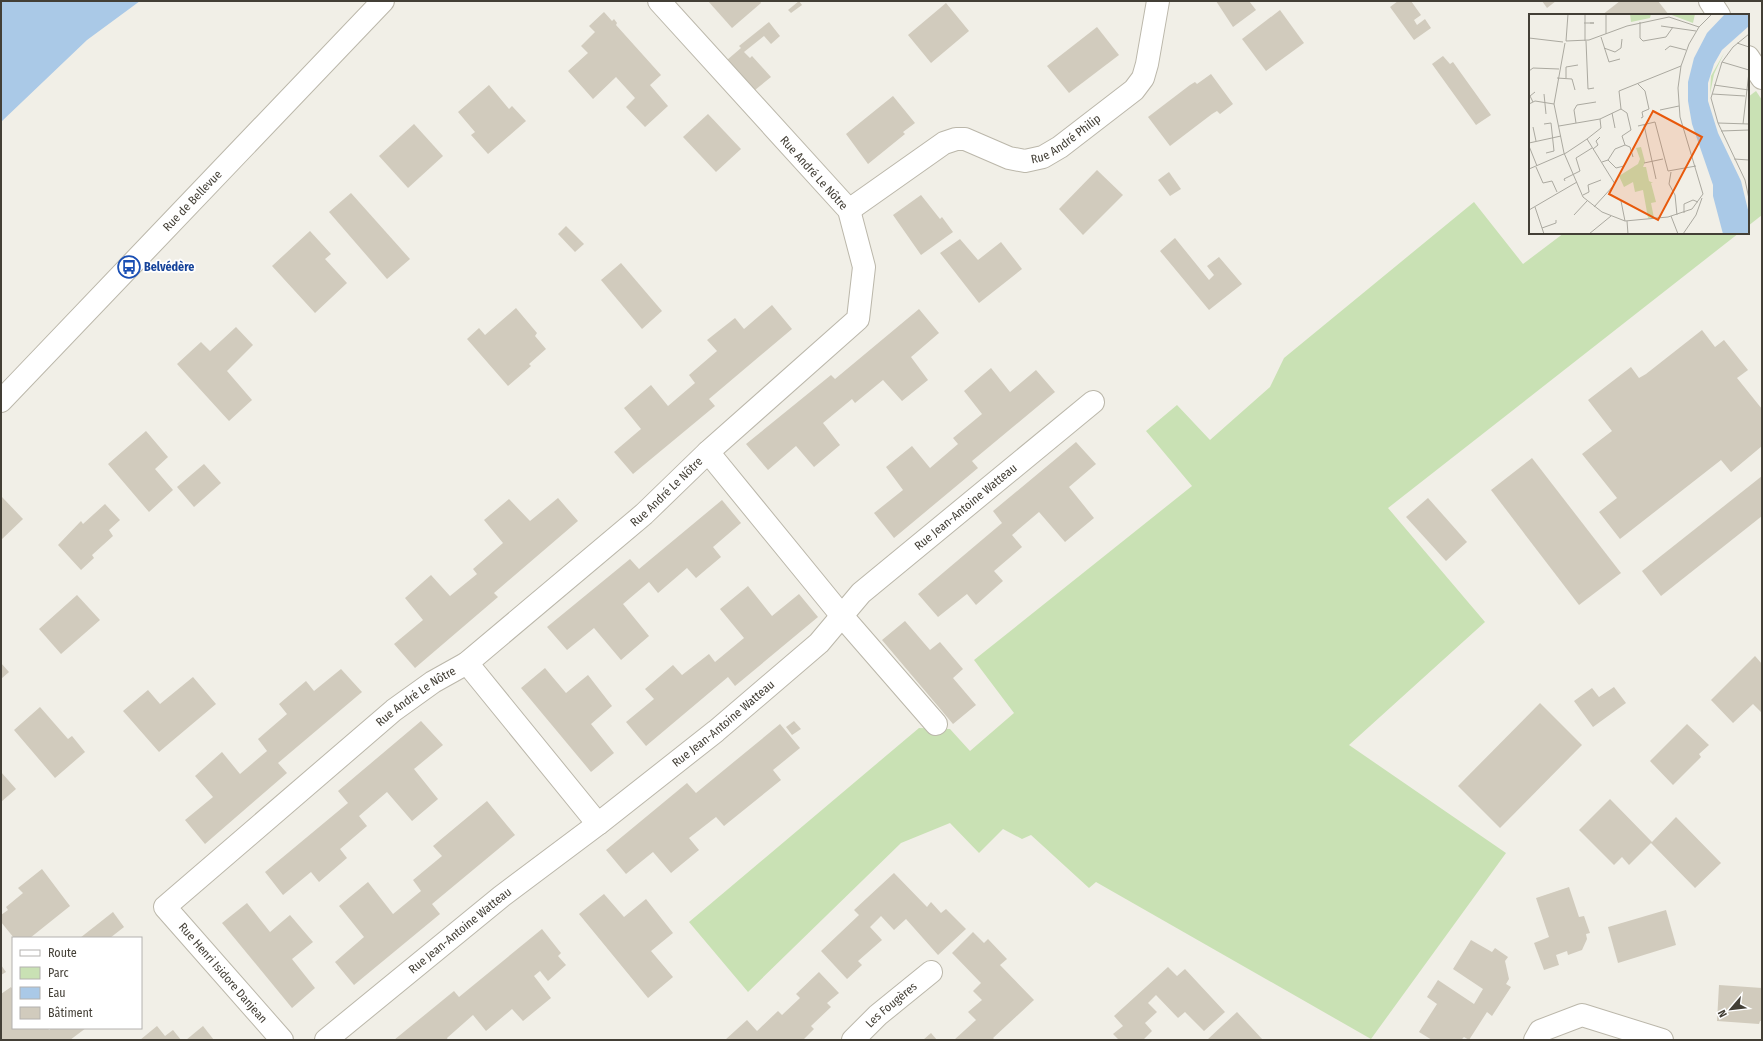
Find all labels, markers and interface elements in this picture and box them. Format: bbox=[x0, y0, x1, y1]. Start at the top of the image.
inset map bbox=[1529, 14, 1749, 234]
street label: Rue André Philip bbox=[1030, 111, 1103, 166]
street label: Rue André Le Nôtre bbox=[777, 133, 851, 213]
street label: Rue de Bellevue bbox=[160, 167, 225, 234]
bus stop icon: Belvédère bbox=[116, 254, 142, 280]
place label: Belvédère bbox=[144, 260, 194, 274]
street label: Rue André Le Nôtre bbox=[627, 454, 705, 530]
street label: Rue Jean-Antoine Watteau bbox=[912, 461, 1020, 553]
street label: Rue André Le Nôtre bbox=[373, 664, 458, 729]
street label: Rue Jean-Antoine Watteau bbox=[669, 677, 777, 770]
street label: Rue Jean-Antoine Watteau bbox=[406, 885, 514, 976]
street label: Rue Henri Isidore Danjean bbox=[176, 920, 270, 1026]
legend bbox=[12, 937, 142, 1029]
text: Route bbox=[48, 946, 77, 960]
text: Parc bbox=[48, 966, 69, 980]
street label: Les Fougères bbox=[863, 979, 920, 1030]
text: Eau bbox=[48, 986, 66, 1000]
north arrow bbox=[1711, 989, 1751, 1029]
text: Bâtiment bbox=[48, 1006, 93, 1020]
text: N bbox=[1715, 1007, 1730, 1019]

